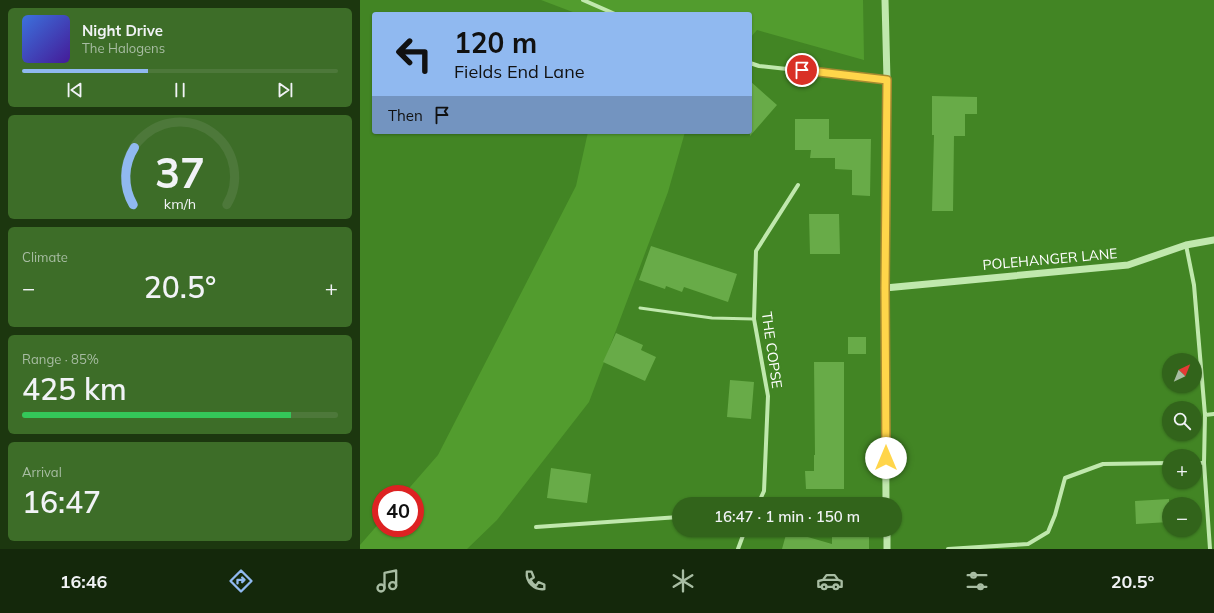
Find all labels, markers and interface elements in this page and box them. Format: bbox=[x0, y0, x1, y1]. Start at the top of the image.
text: Night Drive bbox=[82, 21, 163, 40]
text: 120 m bbox=[454, 25, 537, 60]
icon: left bbox=[388, 28, 440, 80]
text: The Halogens bbox=[82, 40, 165, 56]
pin bbox=[785, 53, 819, 87]
icon: arrive bbox=[791, 59, 813, 81]
text: Fields End Lane bbox=[454, 60, 584, 83]
icon: previous bbox=[64, 79, 86, 101]
icon: pause bbox=[169, 79, 191, 101]
icon: next bbox=[274, 79, 296, 101]
icon: arrive bbox=[431, 104, 453, 126]
text: Then bbox=[388, 106, 423, 125]
text: 37 bbox=[155, 146, 205, 198]
text: km/h bbox=[164, 195, 196, 213]
street label: POLEHANGER LANE bbox=[982, 244, 1118, 274]
text: Climate bbox=[22, 249, 68, 265]
text: 20.5° bbox=[144, 268, 216, 306]
text: − bbox=[22, 274, 35, 302]
text: + bbox=[325, 274, 338, 302]
street label: THE COPSE bbox=[758, 311, 786, 389]
text: Range · 85% bbox=[22, 351, 99, 367]
north arrow bbox=[1162, 353, 1202, 393]
map controls bbox=[1162, 353, 1202, 537]
text: 425 km bbox=[22, 370, 127, 408]
button: search bbox=[1162, 401, 1202, 441]
position arrow bbox=[865, 437, 907, 479]
button: + bbox=[1162, 449, 1202, 489]
text: Arrival bbox=[22, 464, 62, 480]
text: 16:47 bbox=[22, 483, 101, 521]
speed limit sign: 40 bbox=[372, 485, 424, 537]
button: − bbox=[1162, 497, 1202, 537]
text: 16:47 · 1 min · 150 m bbox=[714, 507, 860, 526]
icon: directions bbox=[227, 567, 255, 595]
icon: music bbox=[374, 567, 402, 595]
icon: phone bbox=[521, 567, 549, 595]
icon: climate bbox=[669, 567, 697, 595]
icon: car bbox=[816, 567, 844, 595]
icon: filters bbox=[963, 567, 991, 595]
text: 16:46 bbox=[60, 570, 107, 593]
text: 20.5° bbox=[1111, 570, 1154, 593]

